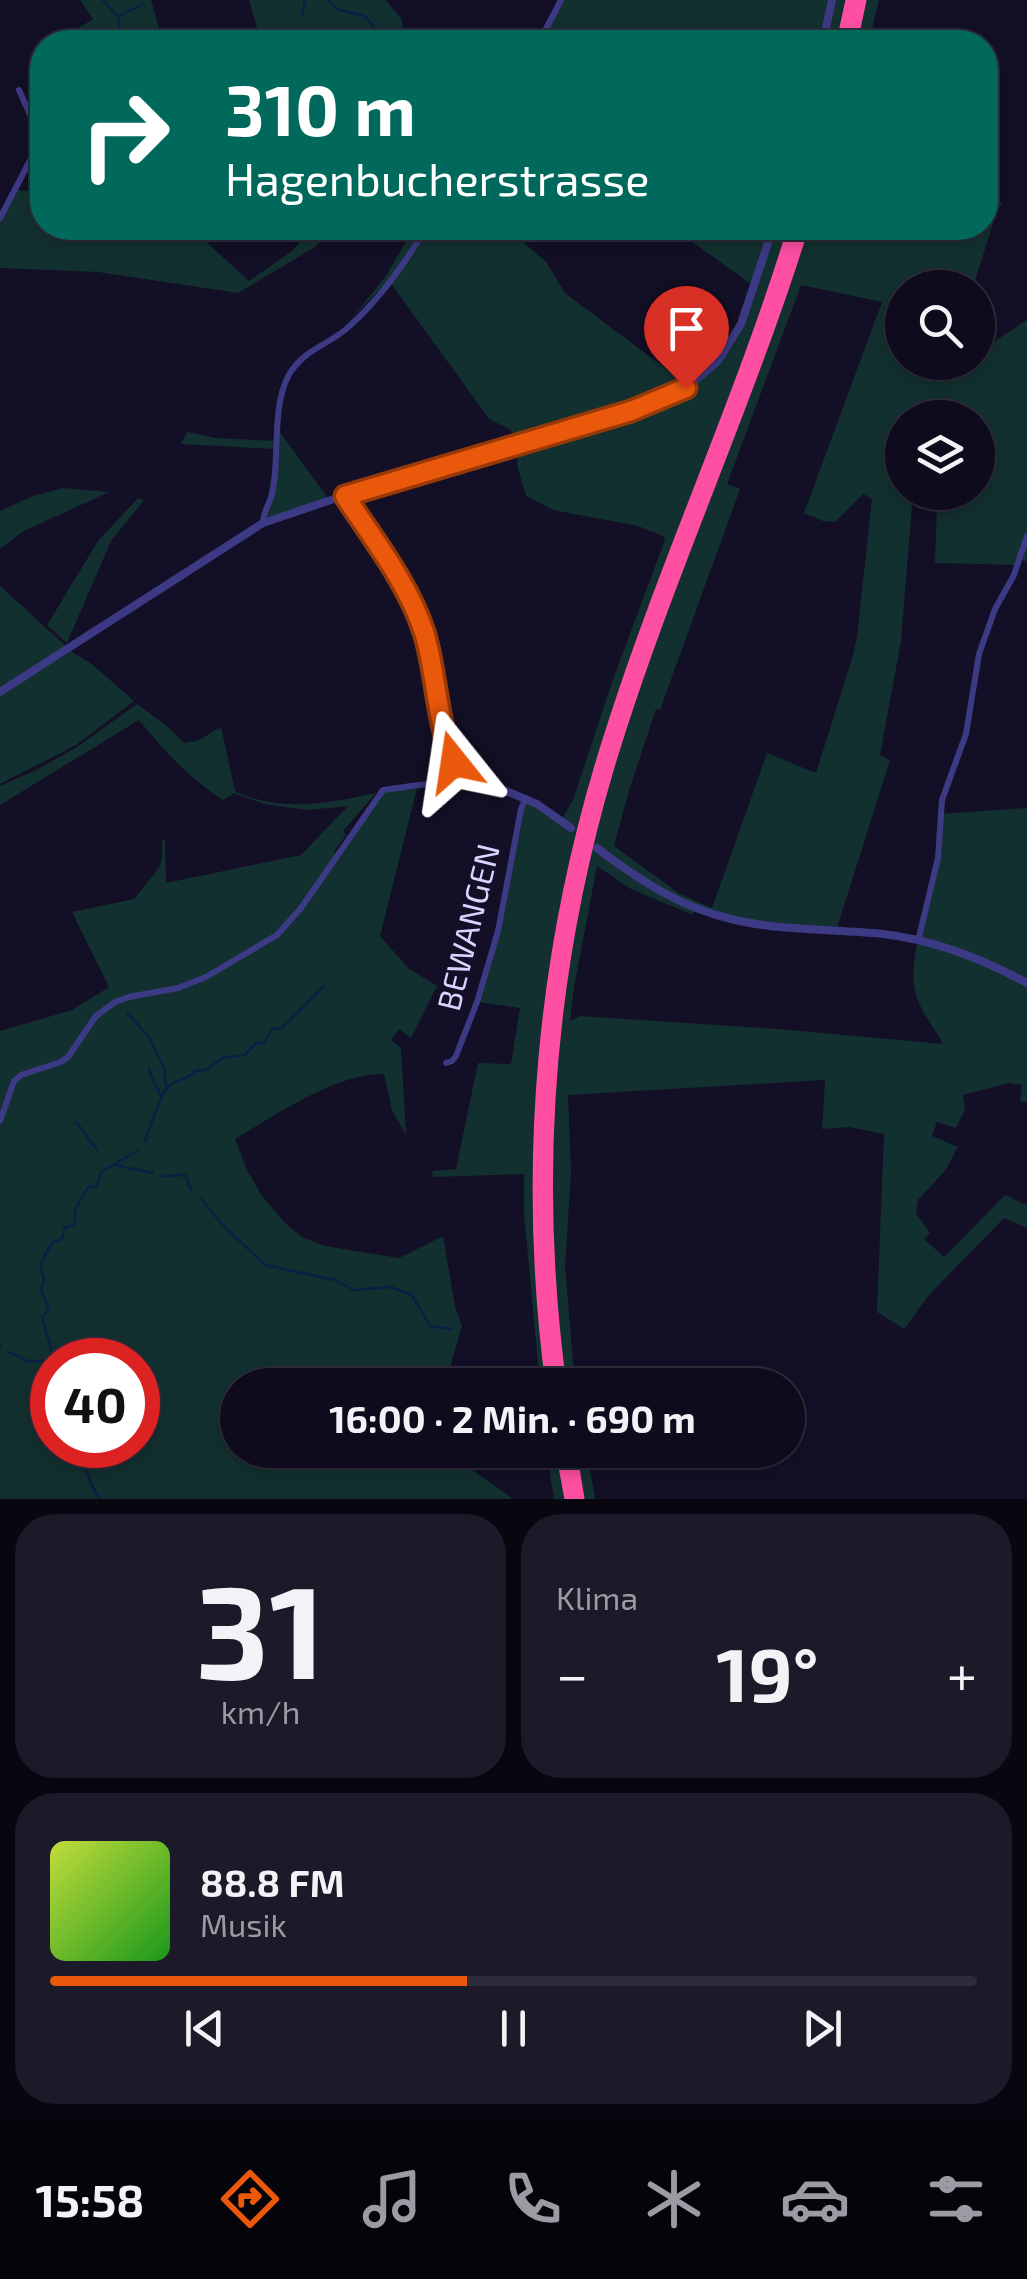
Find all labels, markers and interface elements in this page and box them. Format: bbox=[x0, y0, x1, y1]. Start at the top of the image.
text: 310 m bbox=[225, 66, 416, 150]
icon: right bbox=[60, 70, 190, 200]
text: Hagenbucherstrasse bbox=[225, 151, 649, 205]
map controls bbox=[885, 270, 995, 510]
button: search bbox=[885, 270, 995, 380]
pin bbox=[644, 286, 729, 389]
icon: arrive bbox=[659, 301, 714, 356]
button: layers bbox=[885, 400, 995, 510]
position arrow bbox=[402, 710, 506, 814]
street label: BEWANGEN bbox=[428, 840, 506, 1014]
speed limit sign: 40 bbox=[30, 1338, 160, 1468]
text: 16:00 · 2 Min. · 690 m bbox=[329, 1395, 696, 1441]
text: 31 bbox=[196, 1549, 325, 1705]
text: Klima bbox=[556, 1578, 638, 1616]
text: 19° bbox=[716, 1627, 819, 1717]
text: − bbox=[556, 1640, 588, 1706]
text: + bbox=[947, 1640, 977, 1706]
text: km/h bbox=[221, 1692, 300, 1730]
text: 88.8 FM bbox=[200, 1859, 344, 1905]
text: Musik bbox=[200, 1905, 287, 1943]
icon: previous bbox=[177, 2001, 232, 2056]
icon: pause bbox=[486, 2001, 541, 2056]
icon: next bbox=[795, 2001, 850, 2056]
icon: directions bbox=[215, 2164, 285, 2234]
icon: music bbox=[357, 2164, 427, 2234]
icon: phone bbox=[498, 2164, 568, 2234]
icon: climate bbox=[639, 2164, 709, 2234]
icon: car bbox=[780, 2164, 850, 2234]
icon: filters bbox=[921, 2164, 991, 2234]
text: 15:58 bbox=[36, 2172, 144, 2226]

